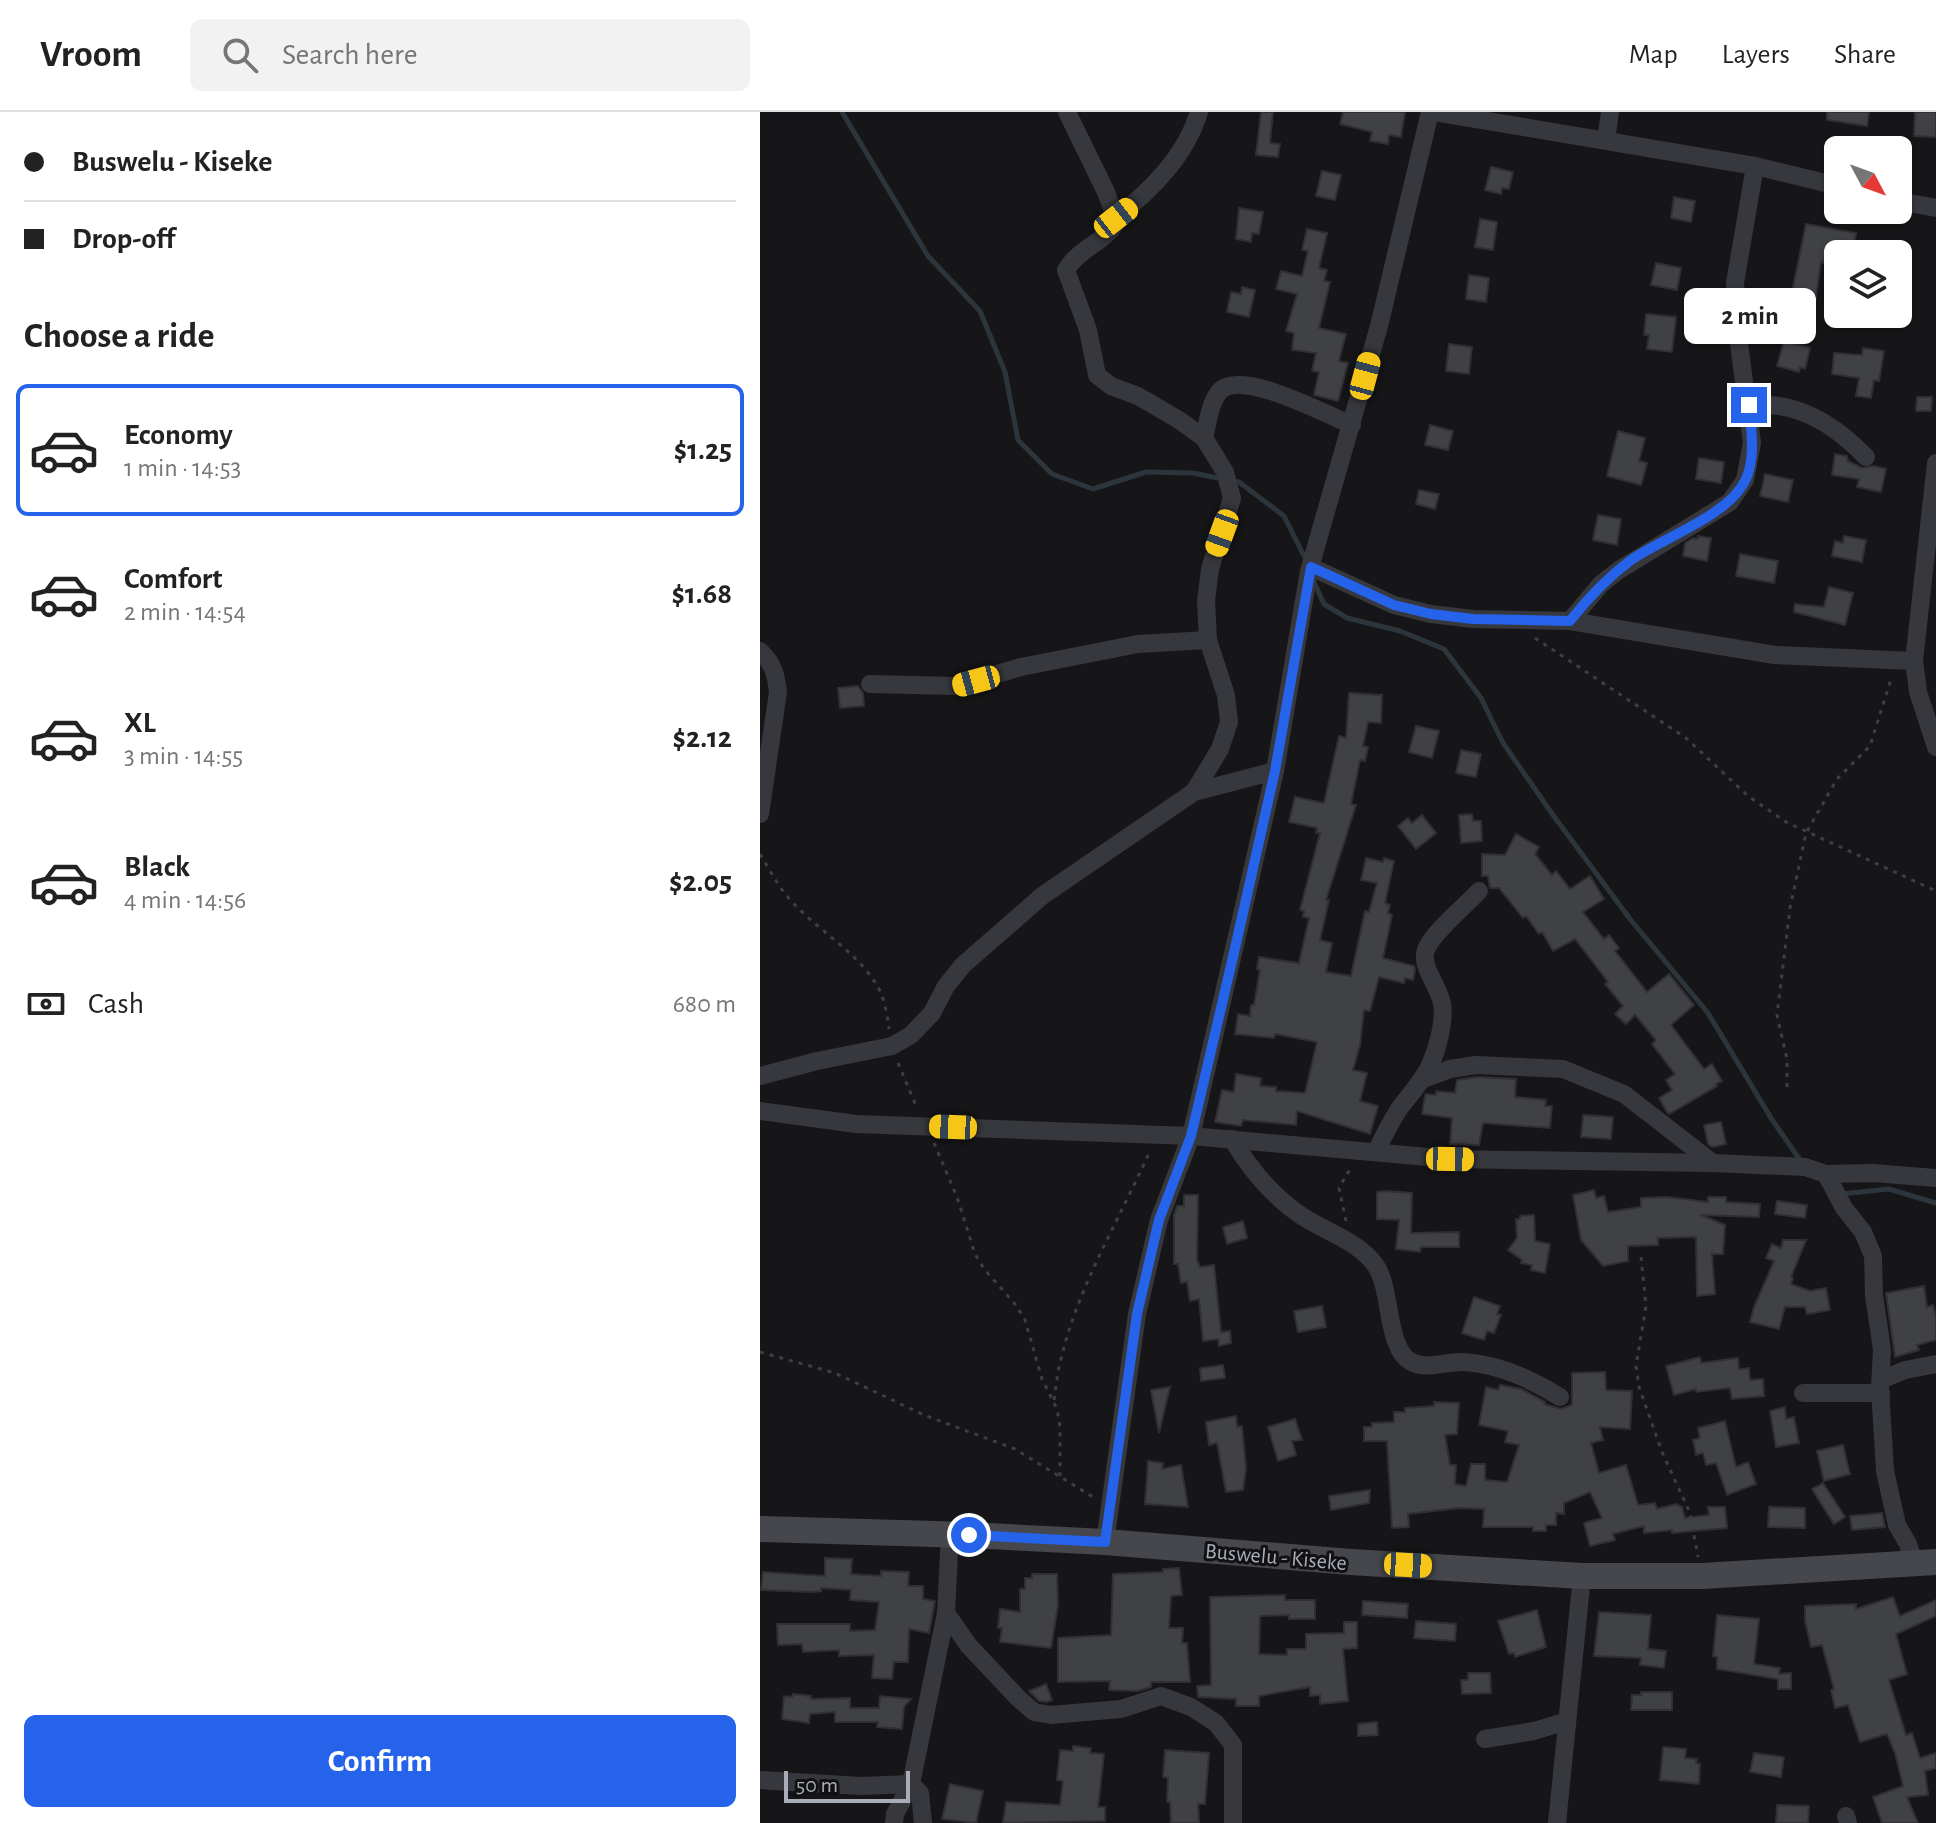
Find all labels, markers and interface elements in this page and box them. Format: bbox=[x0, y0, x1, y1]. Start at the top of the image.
search box bbox=[190, 19, 750, 91]
icon: search bbox=[218, 33, 262, 77]
text: Vroom bbox=[40, 36, 142, 74]
text: Search here bbox=[282, 40, 418, 70]
text: Map bbox=[1629, 41, 1678, 69]
text: Layers bbox=[1722, 41, 1790, 69]
text: Share bbox=[1834, 41, 1896, 69]
north arrow bbox=[1824, 136, 1912, 224]
map controls bbox=[1824, 136, 1912, 328]
text: Buswelu - Kiseke bbox=[72, 147, 272, 177]
car bbox=[1090, 194, 1142, 242]
text: Drop-off bbox=[72, 224, 175, 254]
button: layers bbox=[1824, 240, 1912, 328]
callout: 2 min bbox=[1683, 289, 1815, 345]
text: 2 min bbox=[1721, 303, 1779, 329]
text: Choose a ride bbox=[24, 318, 214, 354]
car bbox=[1347, 350, 1383, 402]
route end bbox=[1731, 387, 1767, 423]
icon: car bbox=[28, 414, 100, 486]
text: Economy bbox=[124, 420, 233, 450]
text: $1.25 bbox=[674, 435, 732, 465]
text: 1 min · 14:53 bbox=[124, 455, 241, 481]
car bbox=[1203, 506, 1241, 560]
icon: car bbox=[28, 558, 100, 630]
text: Comfort bbox=[124, 564, 223, 594]
text: $1.68 bbox=[672, 579, 732, 609]
text: 2 min · 14:54 bbox=[124, 599, 246, 625]
car bbox=[950, 663, 1002, 699]
icon: car bbox=[28, 702, 100, 774]
text: XL bbox=[124, 708, 156, 738]
text: $2.12 bbox=[673, 723, 732, 753]
text: 3 min · 14:55 bbox=[124, 743, 243, 769]
icon: car bbox=[28, 846, 100, 918]
text: Black bbox=[124, 852, 190, 882]
text: $2.05 bbox=[669, 867, 732, 897]
text: 4 min · 14:56 bbox=[124, 887, 246, 913]
icon: cash bbox=[24, 982, 68, 1026]
text: Cash bbox=[88, 989, 144, 1019]
text: 680 m bbox=[673, 991, 736, 1017]
car bbox=[929, 1114, 977, 1140]
car bbox=[1426, 1147, 1474, 1171]
route start bbox=[951, 1517, 987, 1553]
street label: Buswelu - Kiseke bbox=[1204, 1540, 1348, 1574]
car bbox=[1383, 1552, 1433, 1578]
button: Confirm bbox=[24, 1715, 736, 1807]
scale bar bbox=[784, 1767, 910, 1803]
text: 50 m bbox=[796, 1774, 838, 1796]

